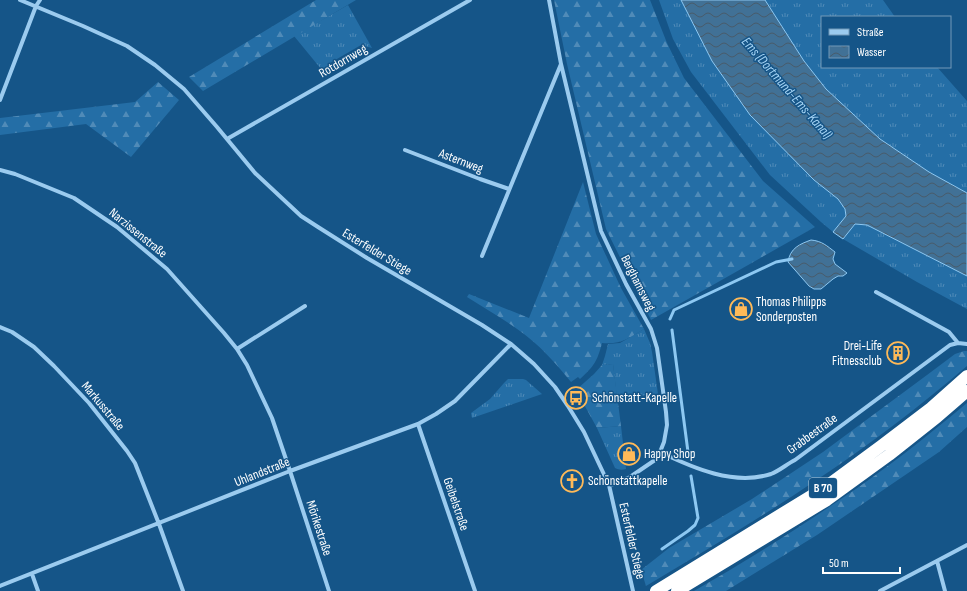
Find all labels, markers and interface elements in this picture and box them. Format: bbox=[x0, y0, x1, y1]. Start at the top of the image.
legend bbox=[821, 16, 951, 68]
text: Straße bbox=[857, 25, 884, 40]
water label: Ems (Dortmund-Ems-Kanal) bbox=[738, 34, 837, 143]
street label: Rotdornweg bbox=[316, 41, 370, 81]
text: Wasser bbox=[857, 45, 886, 60]
street label: Asternweg bbox=[436, 145, 485, 177]
street label: Narzissenstraße bbox=[106, 205, 170, 261]
street label: Esterfelder Stiege bbox=[339, 225, 415, 279]
street label: Berghamsweg bbox=[617, 252, 659, 314]
place label: Thomas Philipps Sonderposten bbox=[756, 294, 827, 325]
shop icon: Thomas Philipps Sonderposten bbox=[728, 296, 754, 322]
place label: Drei-Life Fitnessclub bbox=[832, 338, 882, 369]
building icon: Drei-Life Fitnessclub bbox=[885, 340, 911, 366]
street label: Markusstraße bbox=[78, 378, 128, 434]
bus stop icon: Schönstatt-Kapelle bbox=[563, 385, 589, 411]
place label: Schönstatt-Kapelle bbox=[592, 390, 677, 406]
street label: Grabbestraße bbox=[783, 410, 841, 458]
shop icon: Happy Shop bbox=[616, 441, 642, 467]
place label: Happy Shop bbox=[644, 446, 695, 462]
street label: Uhlandstraße bbox=[232, 454, 292, 490]
church icon: Schönstattkapelle bbox=[559, 468, 585, 494]
place label: Schönstattkapelle bbox=[588, 473, 667, 489]
street label: Geibelstraße bbox=[439, 475, 473, 533]
road number: B 70 bbox=[809, 478, 837, 498]
street label: Mörikestraße bbox=[303, 498, 335, 558]
street label: Esterfelder Stiege bbox=[615, 501, 649, 581]
scale bar bbox=[823, 549, 900, 575]
text: 50 m bbox=[829, 556, 849, 571]

